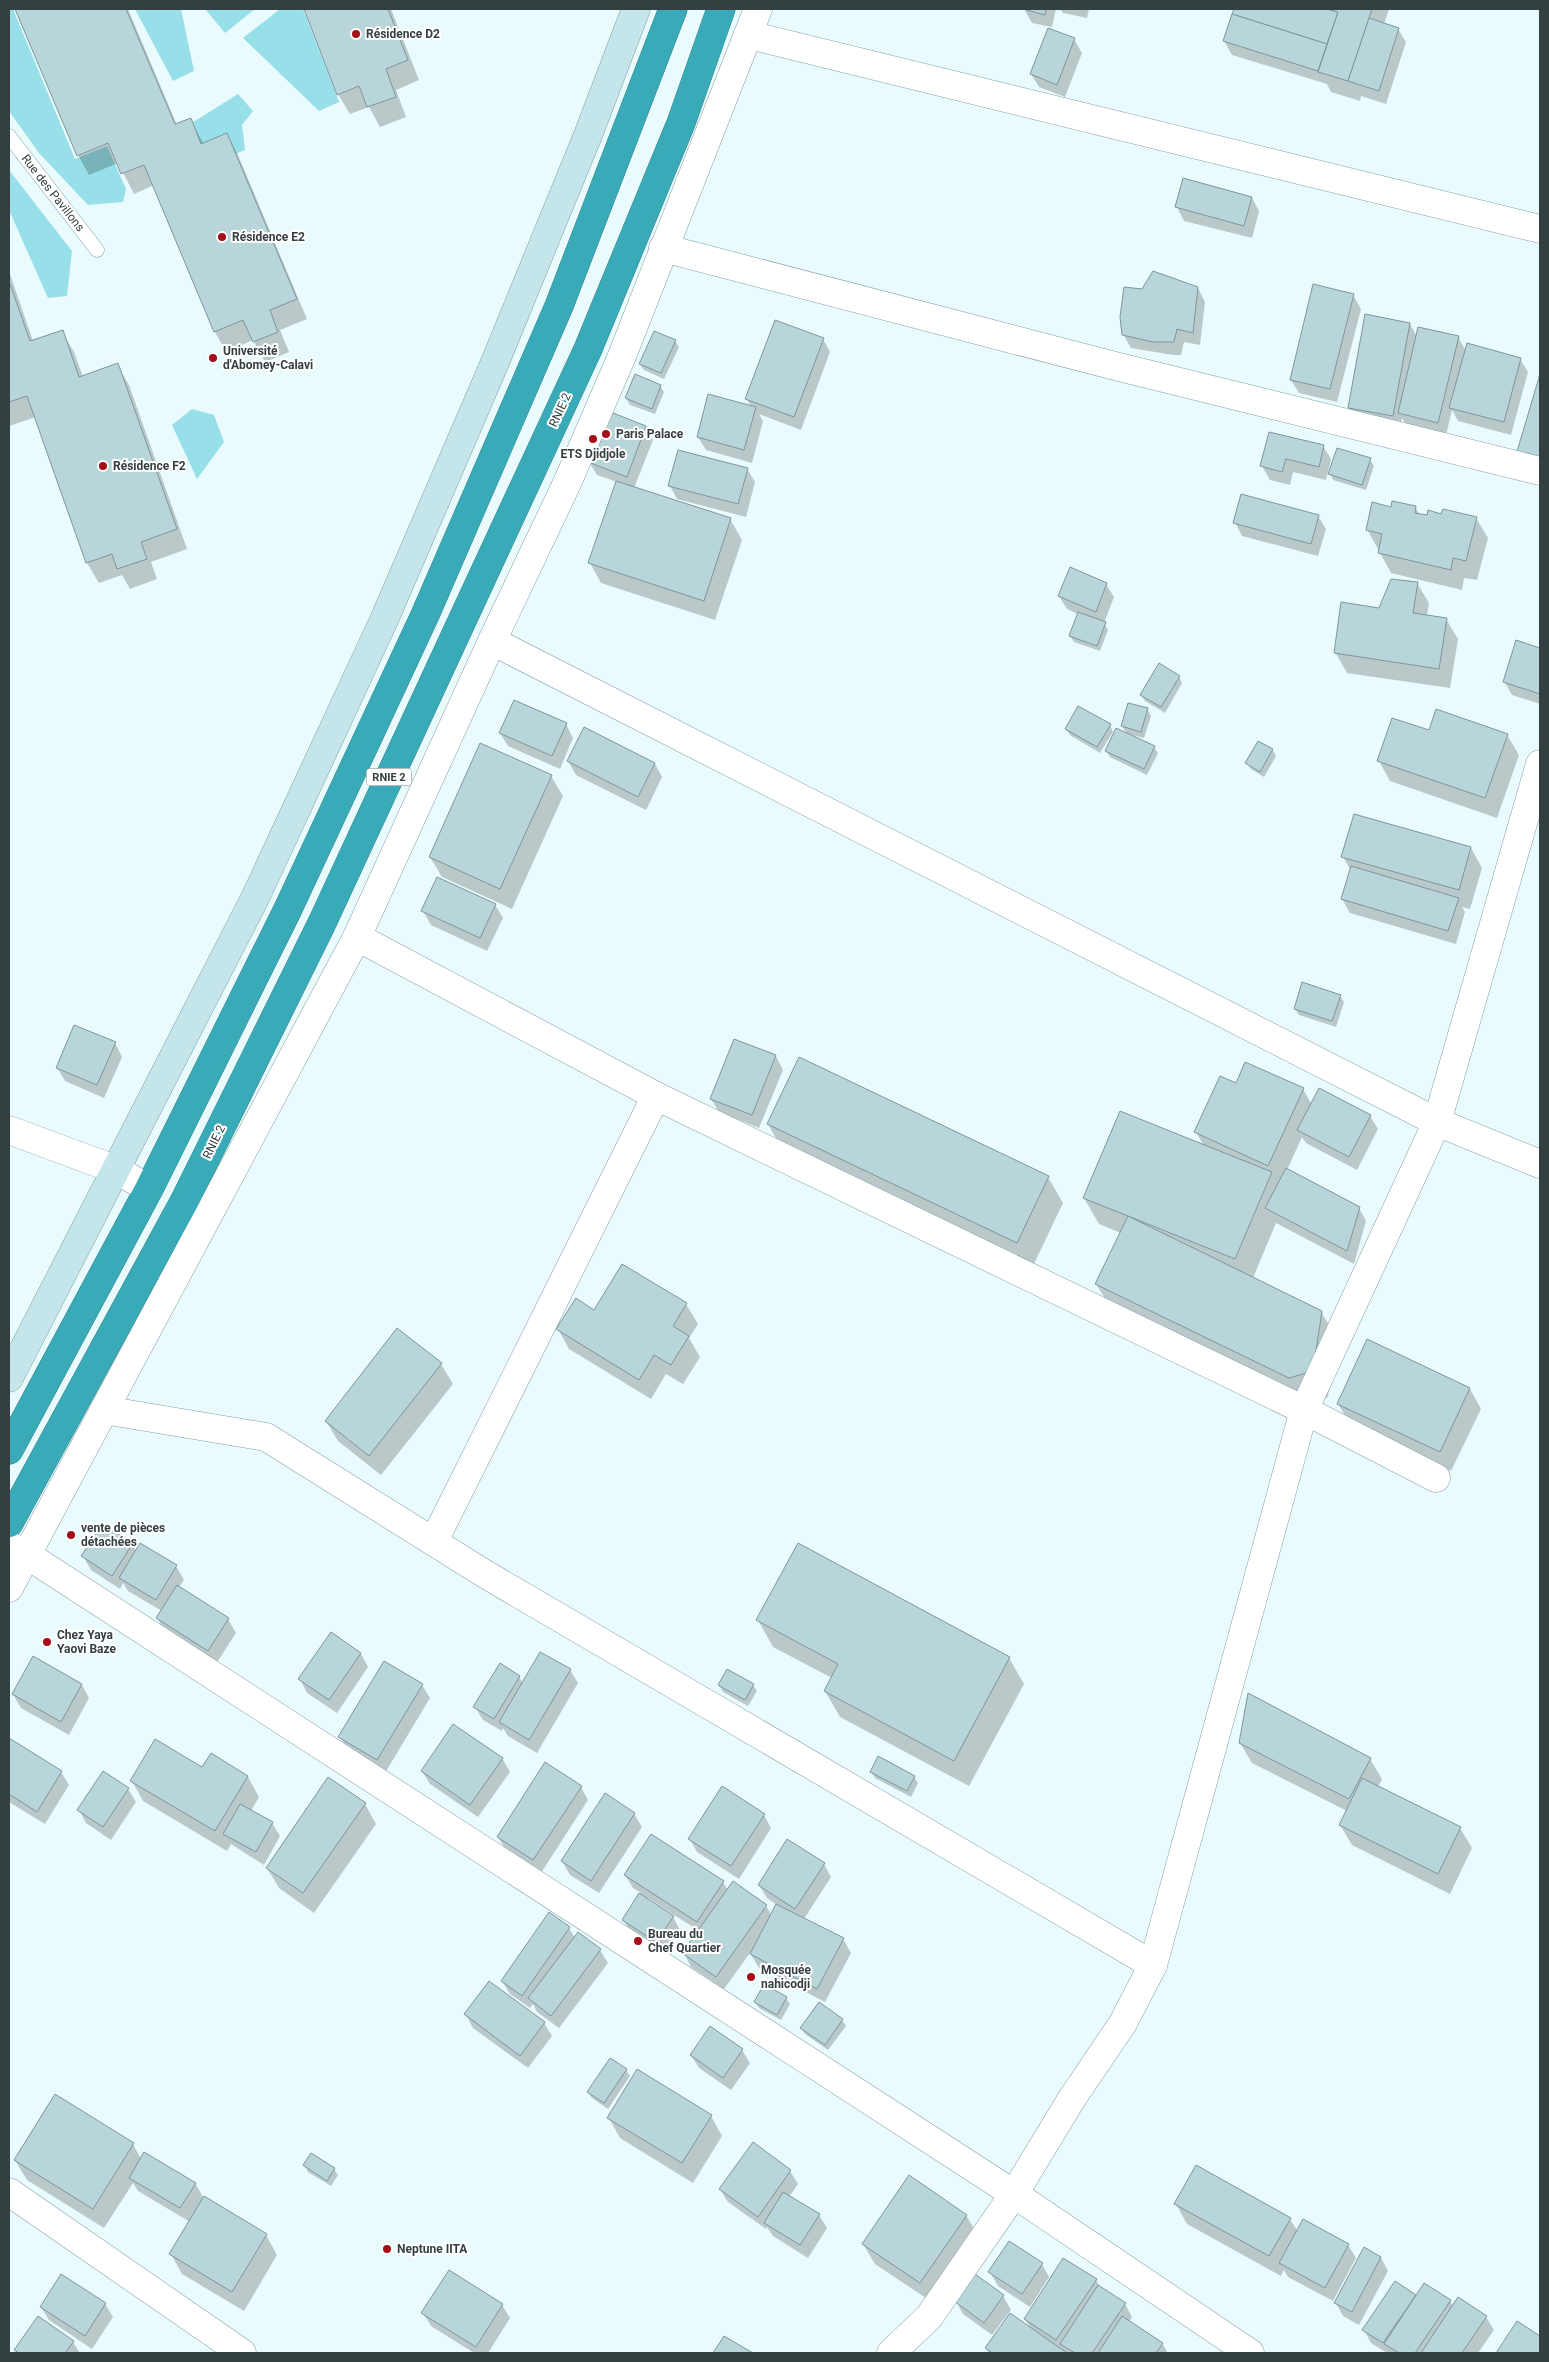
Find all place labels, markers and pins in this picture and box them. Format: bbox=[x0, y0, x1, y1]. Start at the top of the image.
place label: Résidence D2 bbox=[366, 27, 440, 41]
marker: Résidence D2 bbox=[350, 28, 362, 40]
place label: Résidence E2 bbox=[232, 230, 305, 244]
marker: Résidence E2 bbox=[216, 231, 228, 243]
place label: Université d'Abomey-Calavi bbox=[223, 344, 313, 372]
marker: Université d'Abomey-Calavi bbox=[207, 352, 219, 364]
place label: Paris Palace bbox=[616, 427, 684, 441]
marker: Paris Palace bbox=[600, 428, 612, 440]
marker: ETS Djidjole bbox=[587, 433, 599, 445]
place label: ETS Djidjole bbox=[561, 447, 626, 461]
place label: Résidence F2 bbox=[113, 459, 186, 473]
marker: Résidence F2 bbox=[97, 460, 109, 472]
place label: vente de pièces détachées bbox=[81, 1521, 165, 1549]
marker: vente de pièces détachées bbox=[65, 1529, 77, 1541]
place label: Chez Yaya Yaovi Baze bbox=[57, 1628, 116, 1656]
marker: Chez Yaya Yaovi Baze bbox=[41, 1636, 53, 1648]
place label: Bureau du Chef Quartier bbox=[648, 1927, 721, 1955]
marker: Bureau du Chef Quartier bbox=[632, 1935, 644, 1947]
place label: Mosquée nahicodji bbox=[761, 1963, 811, 1991]
marker: Mosquée nahicodji bbox=[745, 1971, 757, 1983]
place label: Neptune IITA bbox=[397, 2242, 468, 2256]
marker: Neptune IITA bbox=[381, 2243, 393, 2255]

